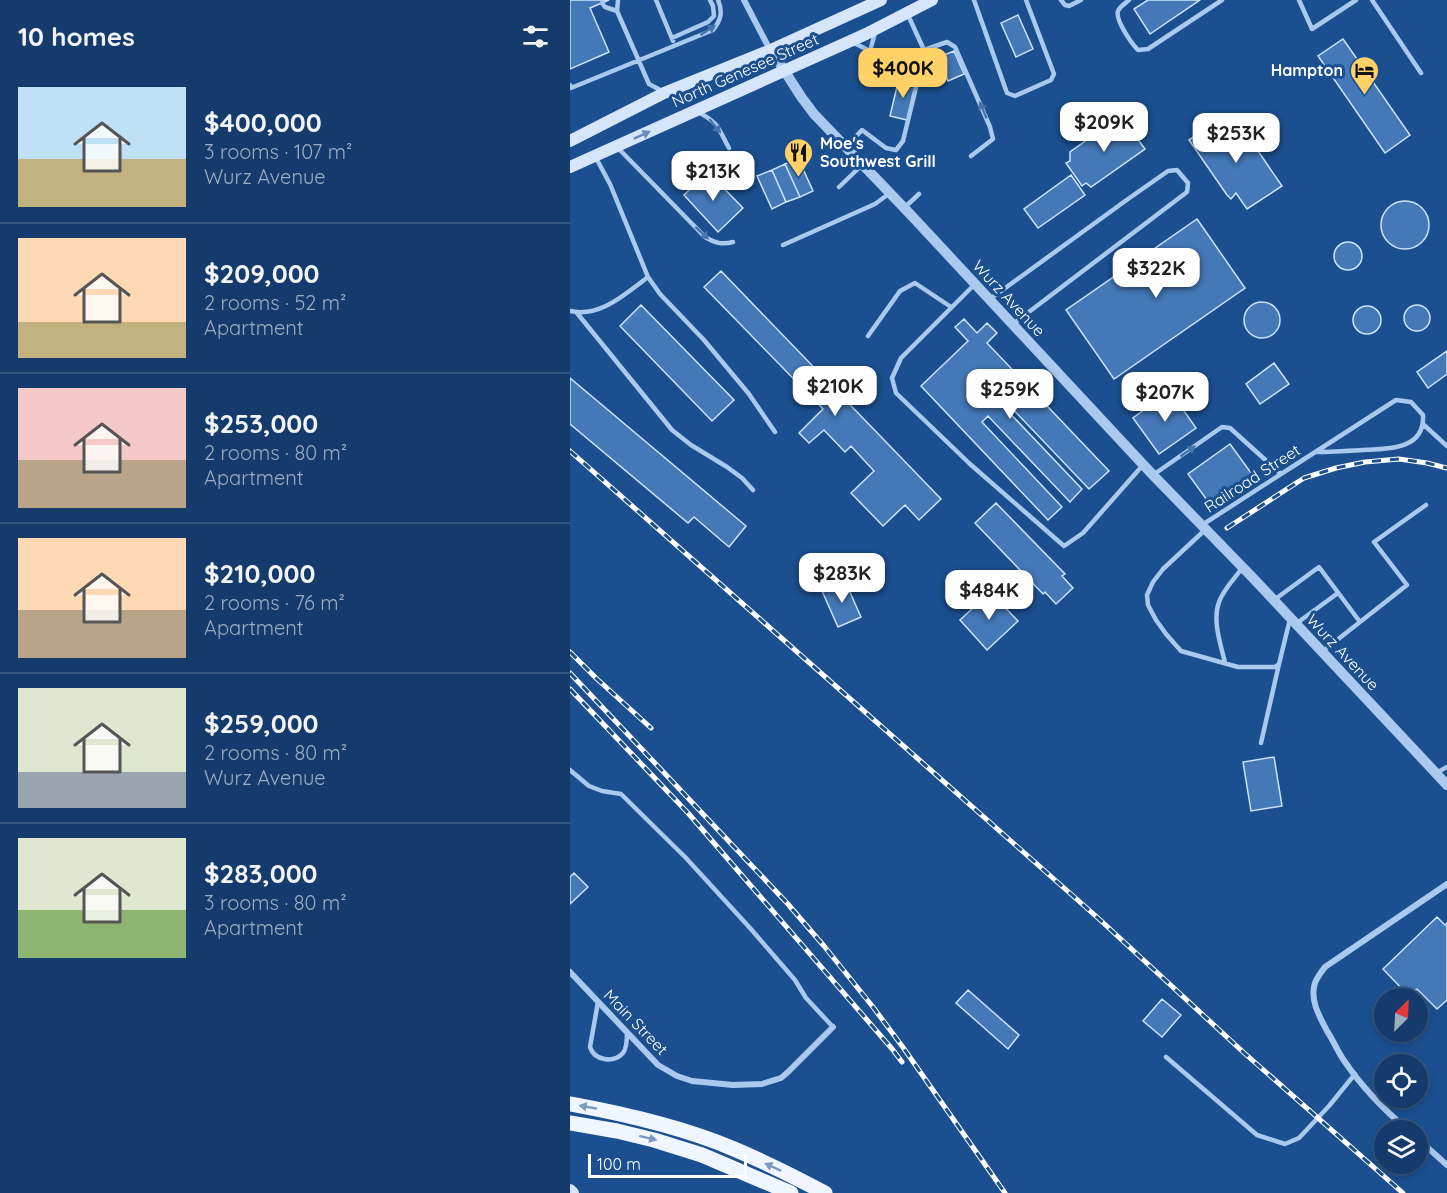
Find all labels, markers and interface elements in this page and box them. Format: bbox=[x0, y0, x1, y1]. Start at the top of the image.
text: 10 homes bbox=[18, 20, 135, 53]
icon: filters bbox=[519, 20, 552, 53]
one-way arrow bbox=[700, 25, 717, 36]
street label: North Genesee Street bbox=[669, 29, 821, 111]
pin: $400K bbox=[861, 48, 945, 99]
hotel icon: Hampton bbox=[1348, 54, 1380, 96]
text: $400K bbox=[872, 55, 934, 80]
place label: Hampton bbox=[1271, 60, 1343, 80]
one-way arrow bbox=[978, 101, 988, 119]
pin: $209K bbox=[1062, 102, 1146, 153]
text: $400,000 bbox=[204, 106, 322, 139]
text: $209K bbox=[1074, 109, 1134, 134]
icon: home bbox=[66, 111, 138, 183]
pin: $253K bbox=[1194, 113, 1278, 164]
one-way arrow bbox=[709, 118, 722, 134]
text: $253K bbox=[1207, 120, 1265, 145]
one-way arrow bbox=[634, 130, 651, 139]
place label: Moe's Southwest Grill bbox=[820, 133, 936, 171]
restaurant icon: Moe's Southwest Grill bbox=[783, 136, 815, 178]
text: 3 rooms · 107 m² bbox=[204, 139, 352, 164]
pin: $213K bbox=[671, 151, 755, 202]
text: $213K bbox=[686, 158, 740, 183]
text: Wurz Avenue bbox=[204, 164, 326, 189]
one-way arrow bbox=[694, 225, 708, 239]
pin: $322K bbox=[1114, 248, 1198, 299]
text: $322K bbox=[1127, 255, 1185, 280]
street label: Wurz Avenue bbox=[969, 256, 1049, 340]
text: $209,000 bbox=[204, 257, 320, 290]
icon: home bbox=[66, 262, 138, 334]
text: 2 rooms · 52 m² bbox=[204, 290, 346, 315]
text: Apartment bbox=[204, 315, 304, 340]
pin: $210K bbox=[793, 366, 877, 417]
pin: $259K bbox=[968, 369, 1052, 420]
pin: $207K bbox=[1123, 372, 1207, 423]
text: $210K bbox=[807, 373, 863, 398]
text: $259K bbox=[980, 376, 1040, 401]
text: $207K bbox=[1136, 379, 1194, 404]
text: $253,000 bbox=[204, 407, 318, 440]
icon: home bbox=[66, 412, 138, 484]
text: 2 rooms · 80 m² bbox=[204, 440, 347, 465]
street label: Railroad Street bbox=[1200, 440, 1304, 516]
one-way arrow bbox=[1179, 445, 1195, 457]
text: Apartment bbox=[204, 465, 304, 490]
pin: $283K bbox=[800, 553, 884, 604]
text: $210,000 bbox=[204, 557, 315, 590]
text: $283K bbox=[813, 560, 871, 585]
icon: home bbox=[66, 562, 138, 634]
pin: $484K bbox=[947, 570, 1031, 621]
text: $484K bbox=[959, 577, 1019, 602]
text: 2 rooms · 76 m² bbox=[204, 590, 345, 615]
street label: Wurz Avenue bbox=[1303, 610, 1383, 694]
text: Apartment bbox=[204, 615, 304, 640]
text: $259,000 bbox=[204, 707, 319, 740]
icon: home bbox=[66, 712, 138, 784]
text: 2 rooms · 80 m² bbox=[204, 740, 347, 765]
text: Wurz Avenue bbox=[204, 765, 326, 790]
text: $283,000 bbox=[204, 857, 318, 890]
icon: home bbox=[66, 862, 138, 934]
text: 3 rooms · 80 m² bbox=[204, 890, 347, 915]
text: Apartment bbox=[204, 915, 304, 940]
street label: Main Street bbox=[600, 985, 672, 1059]
north arrow bbox=[1374, 988, 1428, 1042]
map controls bbox=[1374, 988, 1428, 1174]
button: locate bbox=[1374, 1054, 1428, 1108]
one-way arrow bbox=[578, 1103, 597, 1112]
button: layers bbox=[1374, 1120, 1428, 1174]
one-way arrow bbox=[639, 1134, 657, 1144]
scale bar bbox=[588, 1151, 747, 1178]
text: 100 m bbox=[597, 1154, 641, 1174]
one-way arrow bbox=[764, 1162, 781, 1171]

